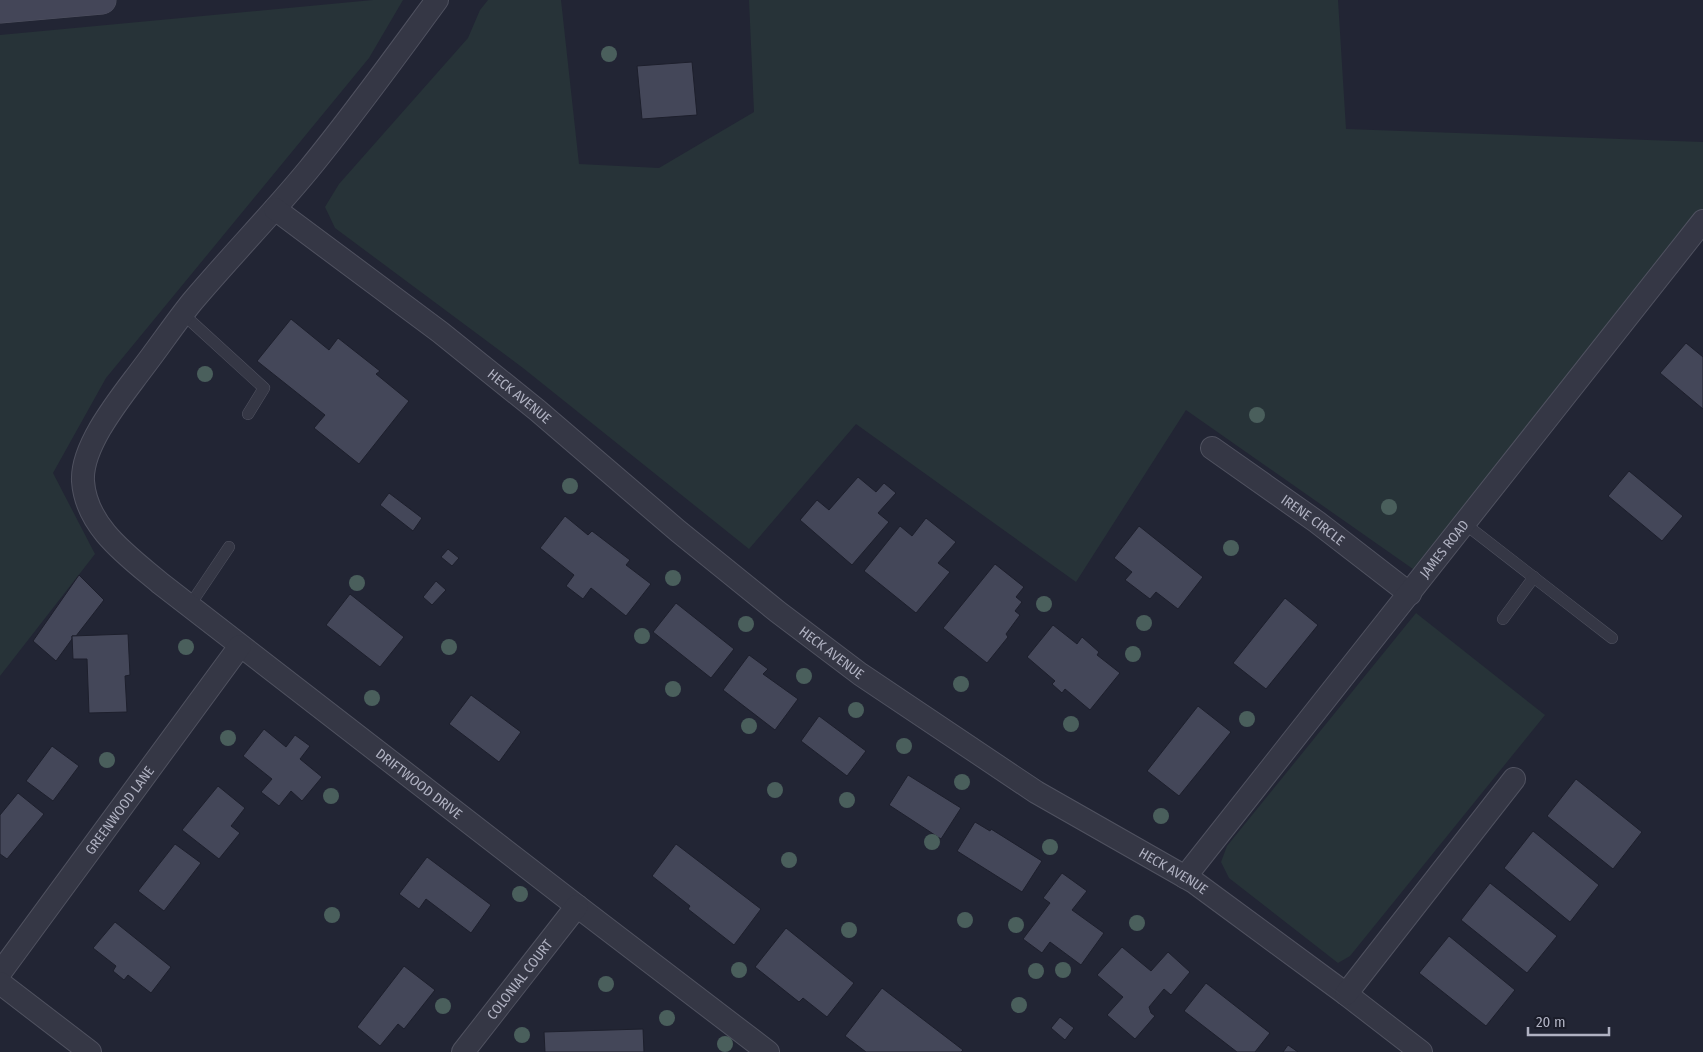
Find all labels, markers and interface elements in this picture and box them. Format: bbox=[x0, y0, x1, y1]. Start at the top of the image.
street label: HECK AVENUE bbox=[484, 365, 555, 427]
street label: IRENE CIRCLE bbox=[1278, 491, 1348, 549]
street label: JAMES ROAD bbox=[1416, 516, 1472, 582]
street label: HECK AVENUE bbox=[796, 623, 868, 683]
street label: DRIFTWOOD DRIVE bbox=[373, 745, 466, 823]
street label: GREENWOOD LANE bbox=[81, 762, 158, 858]
street label: HECK AVENUE bbox=[1136, 844, 1212, 898]
street label: COLONIAL COURT bbox=[483, 936, 556, 1023]
scale bar bbox=[1528, 1004, 1609, 1036]
text: 20 m bbox=[1536, 1013, 1566, 1031]

